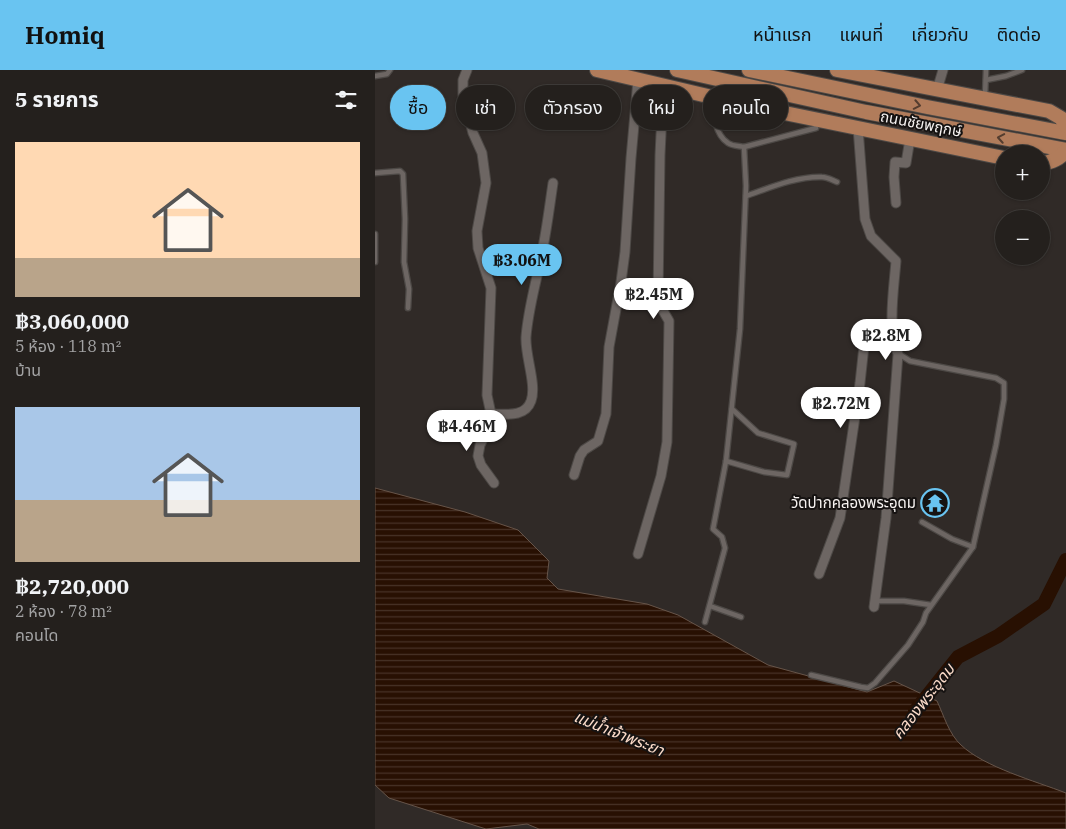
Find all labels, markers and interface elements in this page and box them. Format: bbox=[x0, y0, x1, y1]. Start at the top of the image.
text: Homiq bbox=[25, 19, 105, 51]
text: หน้าแรก bbox=[753, 23, 811, 46]
text: แผนที่ bbox=[839, 23, 883, 46]
text: เกี่ยวกับ bbox=[911, 23, 969, 46]
text: ติดต่อ bbox=[997, 23, 1041, 46]
text: 5 รายการ bbox=[15, 85, 99, 113]
chip: ซื้อ bbox=[390, 85, 446, 130]
chip: เช่า bbox=[456, 85, 515, 130]
chip: ตัวกรอง bbox=[525, 85, 621, 130]
chip: ใหม่ bbox=[631, 85, 693, 130]
chip: คอนโด bbox=[703, 85, 788, 130]
icon: filters bbox=[332, 86, 360, 114]
one-way arrow bbox=[913, 99, 921, 109]
street label: ถนนชัยพฤกษ์ bbox=[879, 106, 964, 141]
one-way arrow bbox=[996, 133, 1005, 143]
map controls bbox=[995, 145, 1050, 265]
button: + bbox=[995, 145, 1050, 200]
icon: home bbox=[143, 175, 233, 265]
button: − bbox=[995, 210, 1050, 265]
pin: ฿3.06M bbox=[481, 244, 563, 286]
text: ฿3.06M bbox=[493, 250, 551, 270]
pin: ฿2.45M bbox=[613, 278, 695, 320]
text: ฿2.45M bbox=[625, 284, 683, 304]
text: ฿3,060,000 bbox=[15, 307, 129, 335]
pin: ฿2.8M bbox=[851, 318, 921, 361]
text: ฿2.8M bbox=[862, 325, 910, 345]
text: 5 ห้อง · 118 m² bbox=[15, 336, 121, 356]
text: บ้าน bbox=[15, 360, 41, 380]
pin: ฿2.72M bbox=[800, 386, 882, 429]
text: ฿2.72M bbox=[812, 393, 870, 413]
pin: ฿4.46M bbox=[426, 410, 508, 452]
text: ฿4.46M bbox=[438, 416, 496, 436]
icon: home bbox=[143, 440, 233, 530]
temple icon: วัดปากคลองพระอุดม bbox=[920, 488, 950, 518]
place label: วัดปากคลองพระอุดม bbox=[791, 493, 916, 512]
text: ฿2,720,000 bbox=[15, 572, 129, 600]
text: 2 ห้อง · 78 m² bbox=[15, 601, 112, 621]
text: คอนโด bbox=[15, 625, 58, 645]
water label: คลองพระอุดม bbox=[887, 658, 960, 743]
water label: แม่น้ำเจ้าพระยา bbox=[571, 705, 668, 761]

